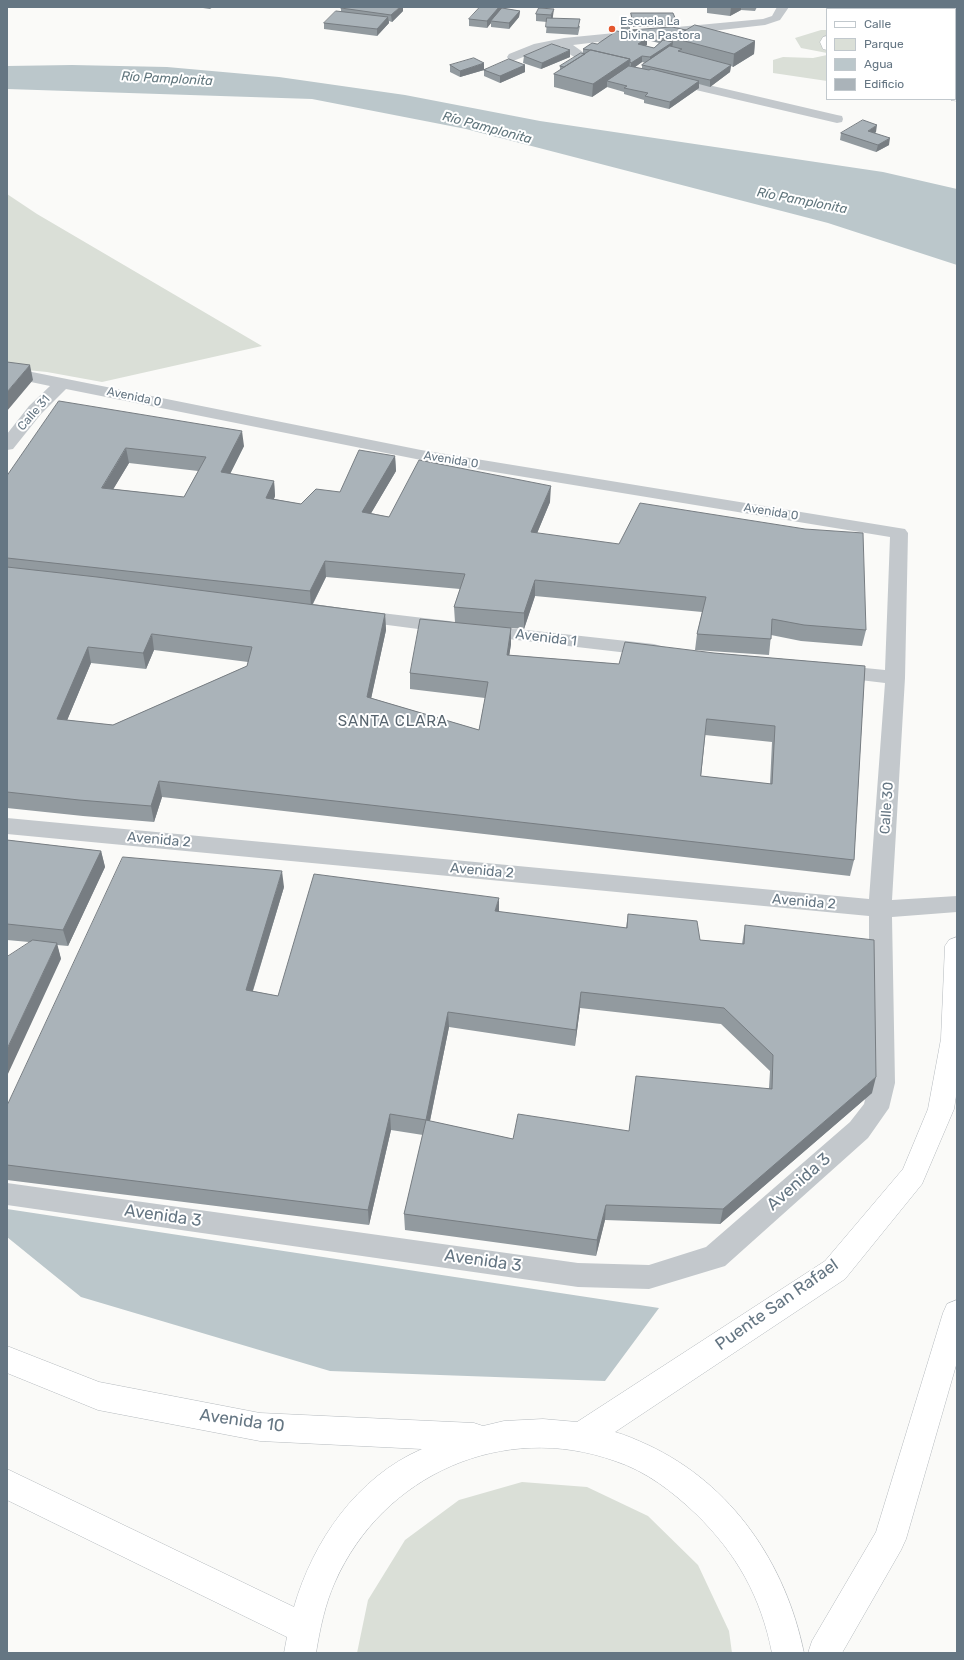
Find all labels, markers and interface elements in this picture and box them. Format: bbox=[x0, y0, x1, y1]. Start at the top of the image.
legend bbox=[826, 8, 956, 100]
place label: Escuela La Divina Pastora bbox=[620, 15, 701, 43]
text: Calle bbox=[864, 17, 891, 31]
marker: Escuela La Divina Pastora bbox=[607, 24, 617, 34]
text: Parque bbox=[864, 37, 904, 51]
text: Agua bbox=[864, 57, 893, 71]
water label: Río Pamplonita bbox=[121, 69, 213, 89]
text: Edificio bbox=[864, 77, 904, 91]
water label: Río Pamplonita bbox=[441, 109, 533, 147]
water label: Río Pamplonita bbox=[755, 185, 849, 217]
street label: Avenida 0 bbox=[105, 384, 163, 410]
street label: Calle 31 bbox=[15, 392, 53, 434]
street label: Avenida 0 bbox=[423, 449, 479, 471]
street label: Avenida 0 bbox=[743, 501, 799, 523]
street label: Avenida 1 bbox=[514, 626, 578, 650]
district label: SANTA CLARA bbox=[338, 713, 448, 731]
street label: Calle 30 bbox=[877, 781, 897, 835]
street label: Avenida 2 bbox=[126, 829, 192, 851]
street label: Avenida 2 bbox=[449, 860, 515, 882]
street label: Avenida 2 bbox=[771, 891, 837, 913]
street label: Avenida 3 bbox=[763, 1149, 835, 1215]
street label: Avenida 3 bbox=[123, 1200, 203, 1232]
street label: Avenida 3 bbox=[443, 1245, 523, 1277]
street label: Puente San Rafael bbox=[712, 1255, 842, 1355]
street label: Avenida 10 bbox=[198, 1405, 286, 1437]

